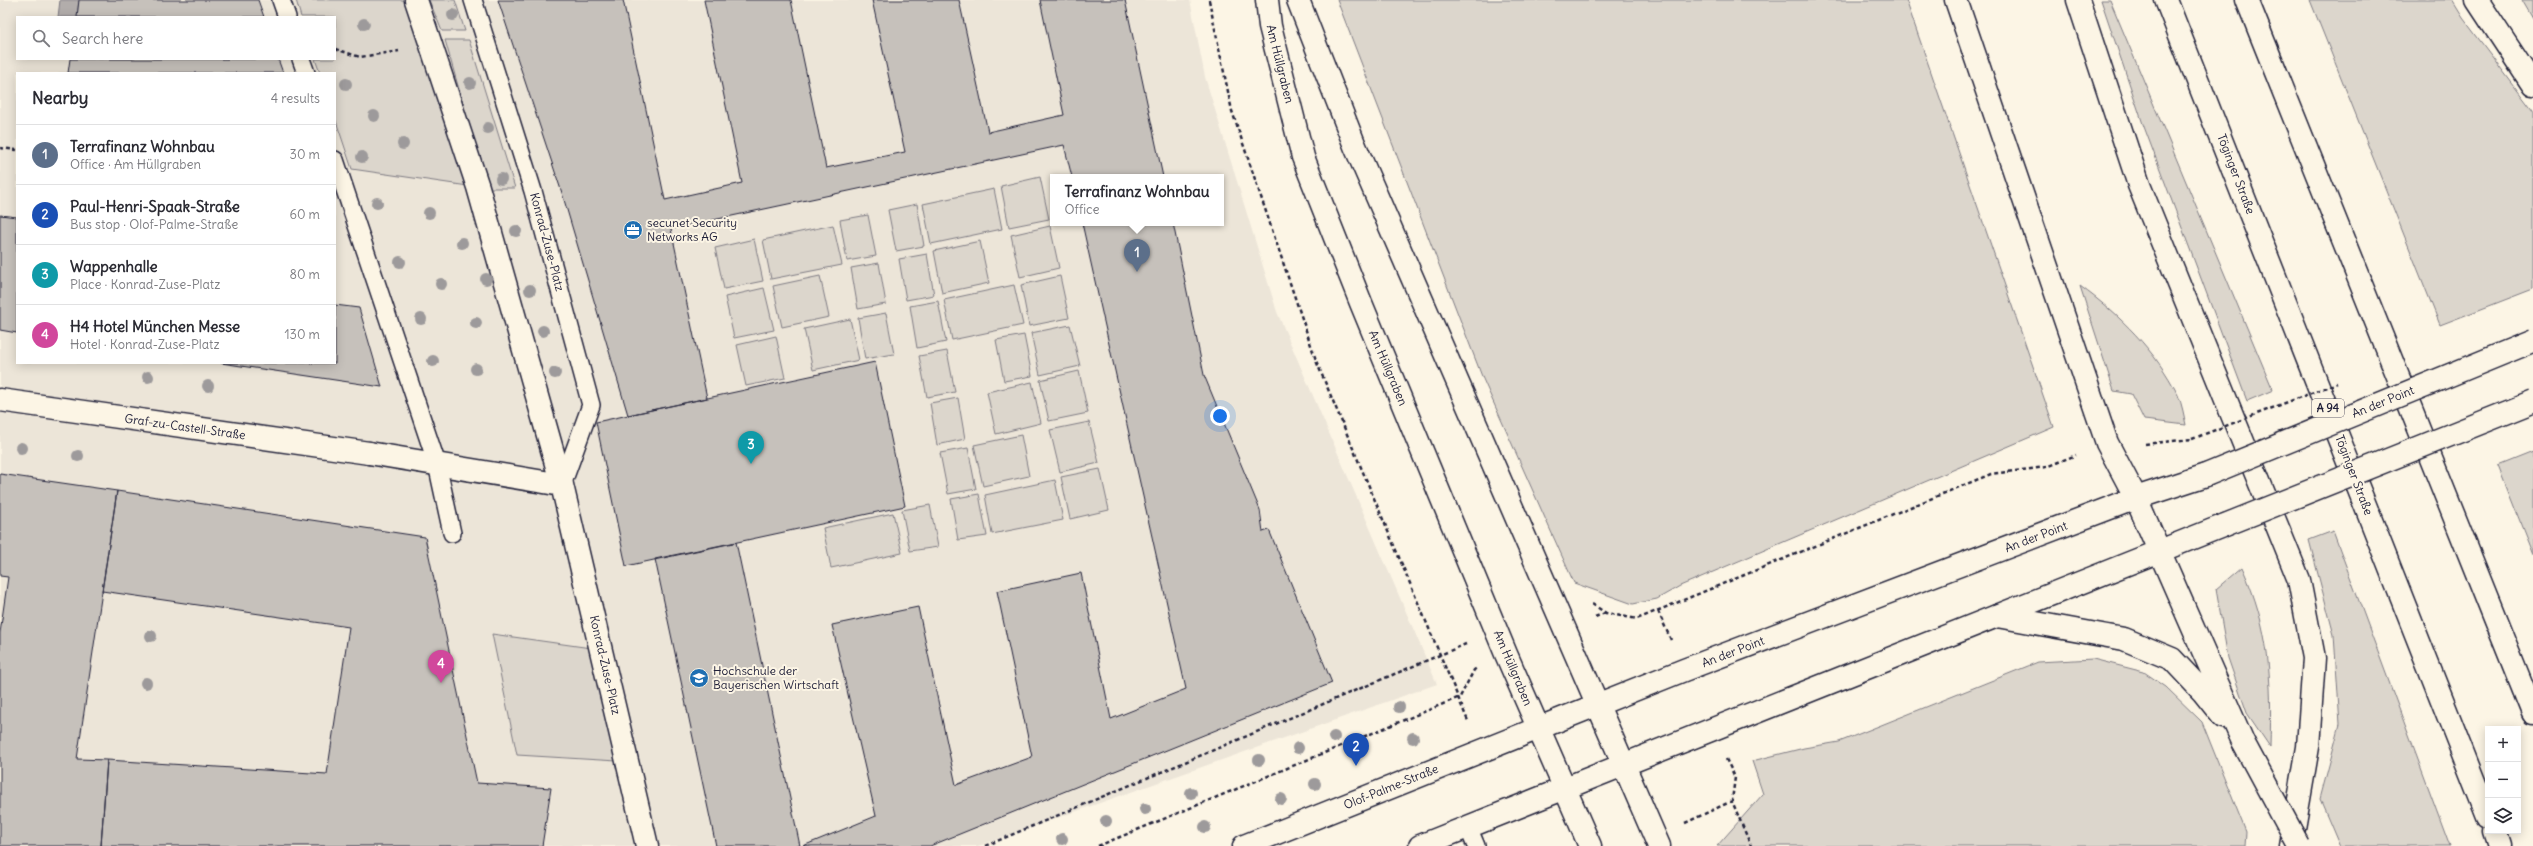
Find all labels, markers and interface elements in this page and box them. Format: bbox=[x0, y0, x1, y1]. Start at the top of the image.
search box bbox=[16, 16, 336, 60]
street label: Am Hüllgraben bbox=[1263, 23, 1298, 105]
icon: search bbox=[30, 27, 52, 49]
text: Search here bbox=[62, 29, 143, 48]
text: Nearby bbox=[32, 87, 88, 109]
text: 4 results bbox=[271, 90, 320, 107]
street label: Töginger Straße bbox=[2214, 132, 2259, 216]
text: Terrafinanz Wohnbau bbox=[70, 137, 215, 156]
text: 1 bbox=[42, 146, 48, 163]
text: 30 m bbox=[290, 146, 320, 163]
text: Office · Am Hüllgraben bbox=[70, 156, 201, 173]
popup bbox=[1050, 174, 1224, 226]
text: Terrafinanz Wohnbau bbox=[1065, 182, 1209, 201]
street label: Konrad-Zuse-Platz bbox=[527, 191, 568, 293]
text: Paul-Henri-Spaak-Straße bbox=[70, 197, 240, 216]
text: Office bbox=[1065, 201, 1099, 218]
text: 2 bbox=[41, 206, 49, 223]
text: 60 m bbox=[289, 206, 320, 223]
place label: secunet Security Networks AG bbox=[647, 215, 737, 244]
text: Bus stop · Olof-Palme-Straße bbox=[70, 216, 238, 233]
office icon: secunet Security Networks AG bbox=[622, 219, 644, 241]
pin: 1 bbox=[1124, 239, 1150, 272]
text: Wappenhalle bbox=[70, 257, 158, 276]
text: 3 bbox=[41, 266, 49, 283]
text: 80 m bbox=[289, 266, 320, 283]
text: Place · Konrad-Zuse-Platz bbox=[70, 276, 220, 293]
text: H4 Hotel München Messe bbox=[70, 317, 240, 336]
text: 4 bbox=[41, 326, 49, 343]
text: 130 m bbox=[284, 326, 320, 343]
street label: Am Hüllgraben bbox=[1366, 328, 1411, 408]
text: Hotel · Konrad-Zuse-Platz bbox=[70, 336, 220, 353]
street label: An der Point bbox=[2349, 382, 2416, 421]
road number: A 94 bbox=[2312, 399, 2344, 417]
your location bbox=[1210, 406, 1230, 426]
street label: Graf-zu-Castell-Straße bbox=[124, 411, 246, 442]
pin: 3 bbox=[738, 431, 764, 464]
street label: Töginger Straße bbox=[2332, 433, 2377, 517]
street label: An der Point bbox=[2002, 518, 2069, 555]
street label: Konrad-Zuse-Platz bbox=[587, 614, 624, 716]
street label: Am Hüllgraben bbox=[1491, 628, 1536, 708]
street label: An der Point bbox=[1699, 633, 1766, 670]
pin: 4 bbox=[428, 650, 454, 683]
place label: Hochschule der Bayerischen Wirtschaft bbox=[713, 663, 839, 692]
school or university icon: Hochschule der Bayerischen Wirtschaft bbox=[688, 667, 710, 689]
map controls bbox=[2485, 726, 2521, 834]
button: + bbox=[2485, 726, 2521, 762]
pin: 2 bbox=[1343, 733, 1369, 766]
street label: Olof-Palme-Straße bbox=[1341, 761, 1440, 812]
button: − bbox=[2485, 762, 2521, 798]
button: layers bbox=[2485, 798, 2521, 834]

